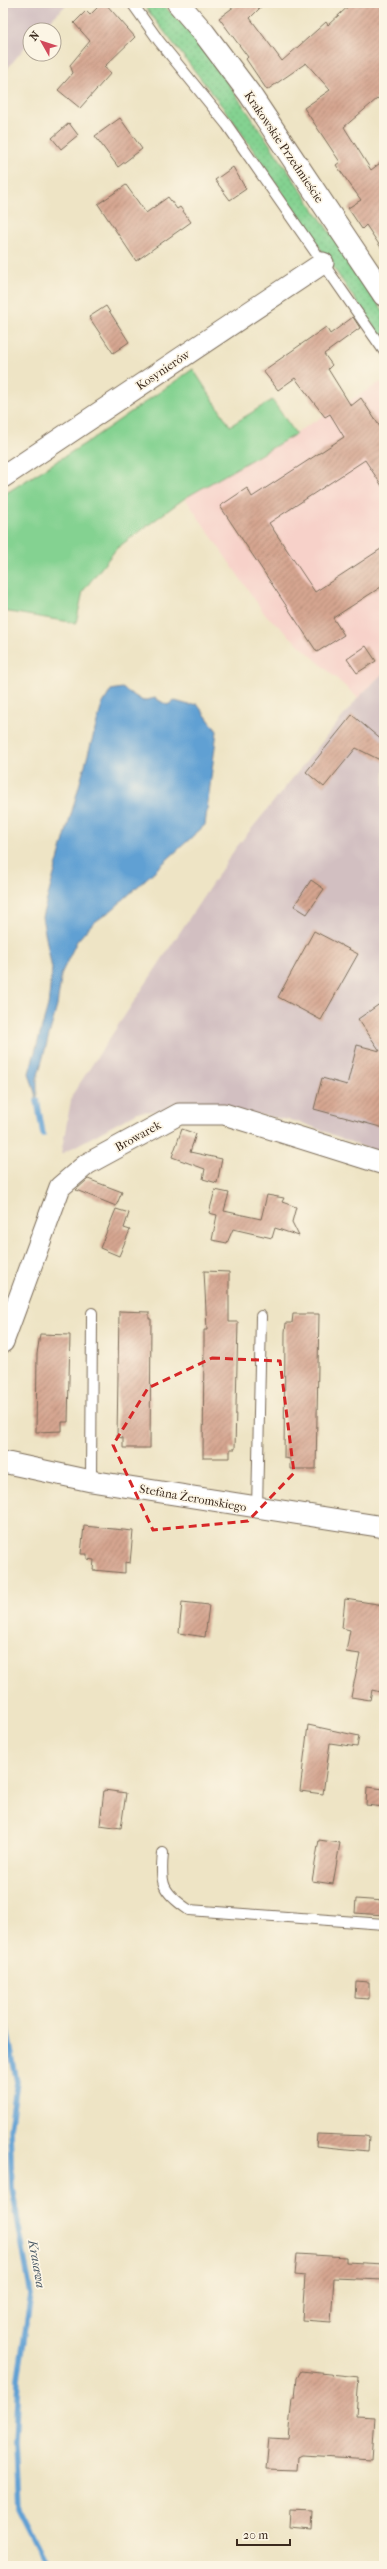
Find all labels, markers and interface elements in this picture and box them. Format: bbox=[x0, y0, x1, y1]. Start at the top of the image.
north arrow bbox=[22, 22, 62, 62]
text: N bbox=[27, 28, 43, 43]
street label: Krakowskie Przedmieście bbox=[241, 89, 327, 205]
street label: Kosynierów bbox=[134, 346, 193, 393]
street label: Browarek bbox=[113, 1117, 164, 1154]
street label: Stefana Żeromskiego bbox=[138, 1481, 248, 1514]
water label: Krasawa bbox=[25, 2238, 49, 2289]
scale bar bbox=[237, 2521, 290, 2547]
text: 20 m bbox=[243, 2528, 268, 2542]

